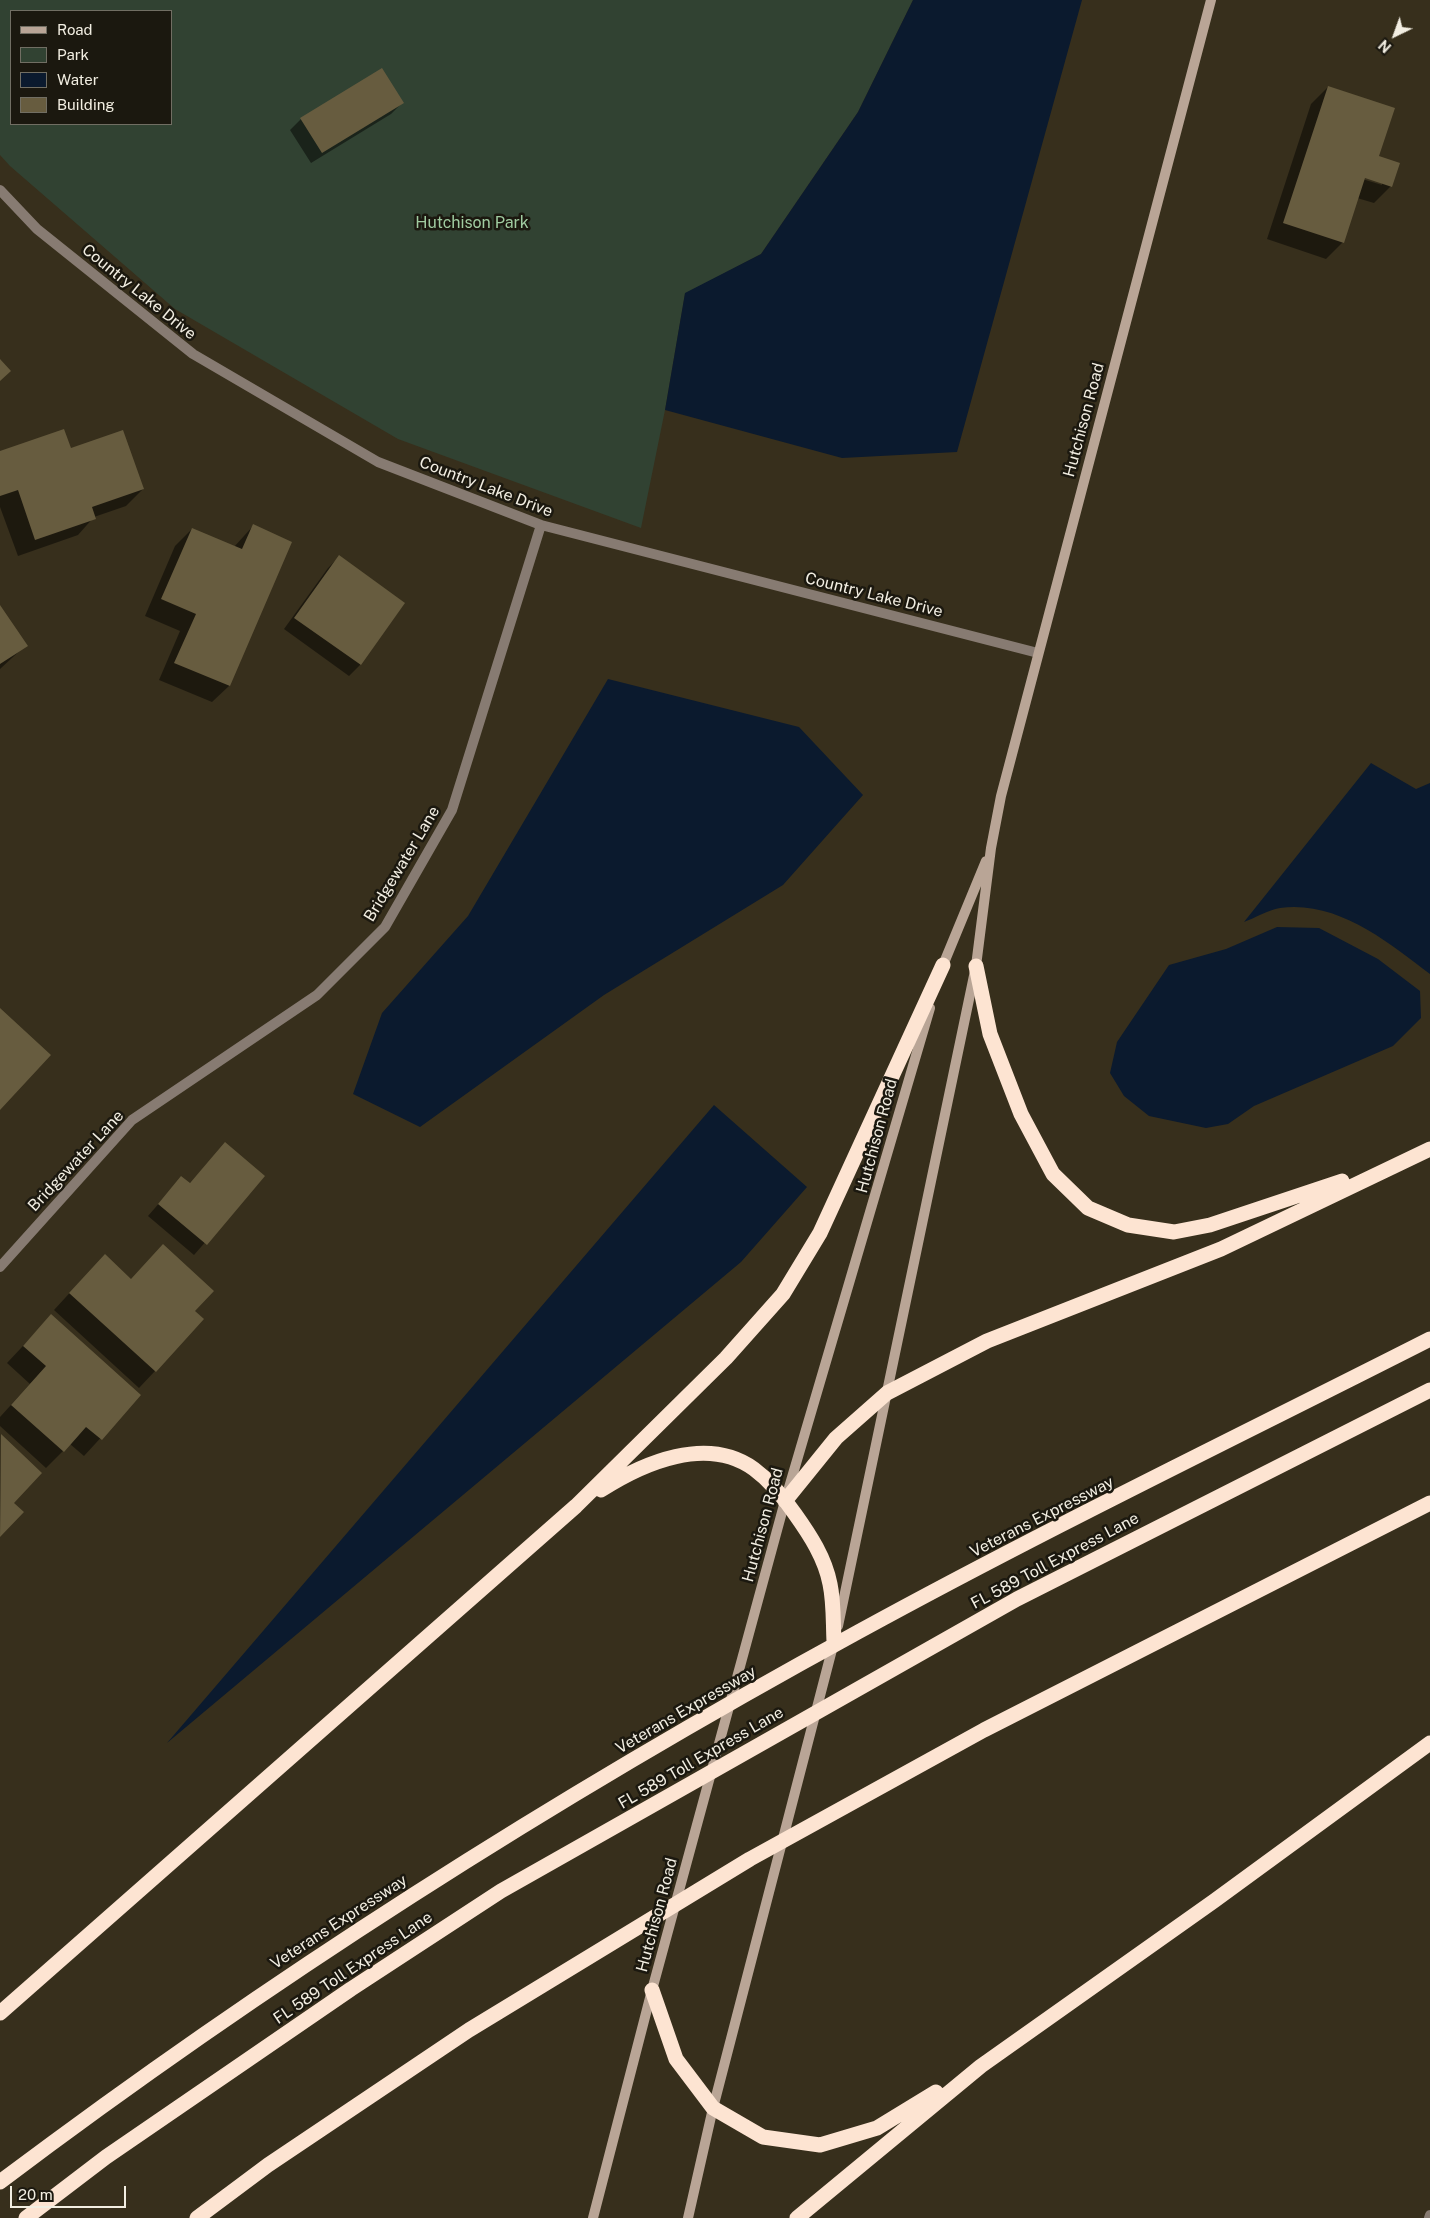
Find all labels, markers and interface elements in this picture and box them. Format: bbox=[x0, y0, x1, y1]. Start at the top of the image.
legend bbox=[10, 10, 172, 125]
north arrow bbox=[1370, 10, 1420, 60]
text: Road bbox=[57, 21, 93, 38]
text: N bbox=[1376, 37, 1394, 56]
text: Park bbox=[57, 46, 89, 63]
text: Water bbox=[57, 71, 99, 88]
text: Building bbox=[57, 96, 115, 113]
park label: Hutchison Park bbox=[415, 213, 529, 233]
street label: Country Lake Drive bbox=[78, 240, 200, 344]
street label: Hutchison Road bbox=[1060, 361, 1108, 479]
street label: Country Lake Drive bbox=[417, 453, 555, 521]
street label: Country Lake Drive bbox=[803, 569, 945, 621]
street label: Bridgewater Lane bbox=[360, 803, 444, 925]
street label: Hutchison Road bbox=[853, 1077, 901, 1195]
street label: Bridgewater Lane bbox=[24, 1106, 128, 1216]
street label: Hutchison Road bbox=[739, 1466, 787, 1584]
street label: Veterans Expressway bbox=[967, 1472, 1117, 1562]
street label: FL 589 Toll Express Lane bbox=[968, 1509, 1142, 1613]
street label: Veterans Expressway bbox=[612, 1662, 760, 1758]
street label: FL 589 Toll Express Lane bbox=[615, 1703, 787, 1813]
street label: Hutchison Road bbox=[633, 1856, 681, 1974]
street label: Veterans Expressway bbox=[267, 1871, 411, 1973]
street label: FL 589 Toll Express Lane bbox=[270, 1908, 436, 2028]
scale bar bbox=[12, 2176, 129, 2208]
text: 20 m bbox=[18, 2186, 53, 2203]

